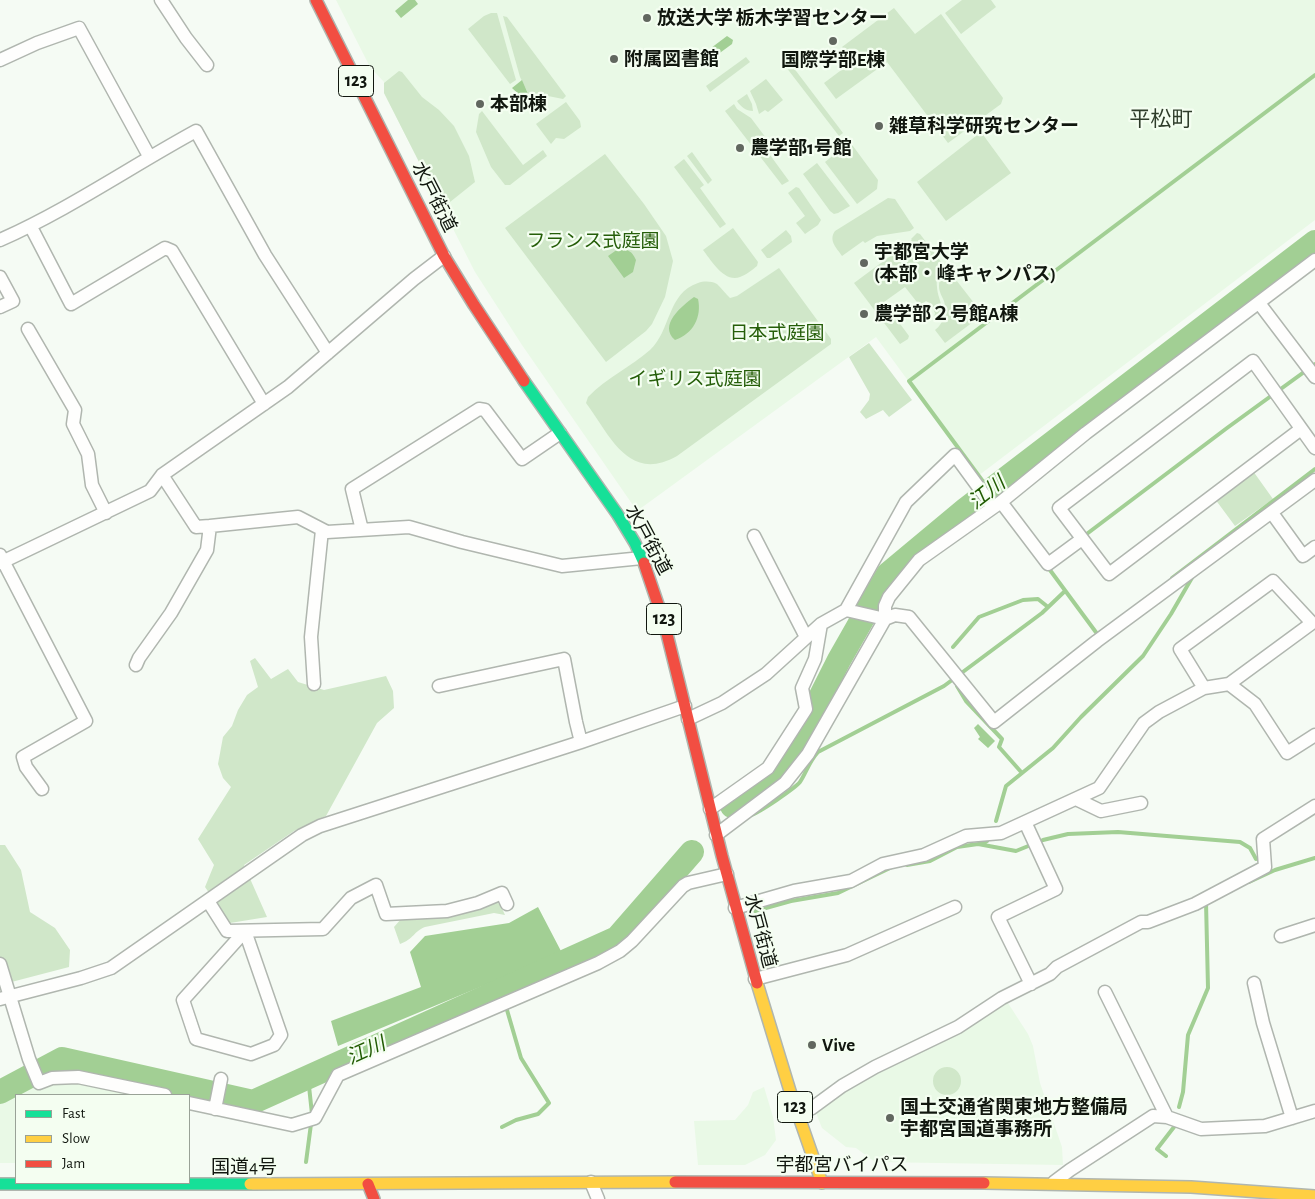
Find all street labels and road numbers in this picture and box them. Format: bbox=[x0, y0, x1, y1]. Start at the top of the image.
road number: 123 bbox=[338, 66, 374, 96]
street label: 水戸街道 bbox=[407, 158, 461, 236]
street label: 水戸街道 bbox=[620, 501, 676, 579]
road number: 123 bbox=[646, 604, 682, 634]
street label: 水戸街道 bbox=[739, 891, 781, 971]
road number: 123 bbox=[778, 1092, 812, 1122]
street label: 宇都宮バイパス bbox=[776, 1154, 908, 1176]
street label: 国道4号 bbox=[211, 1156, 277, 1178]

